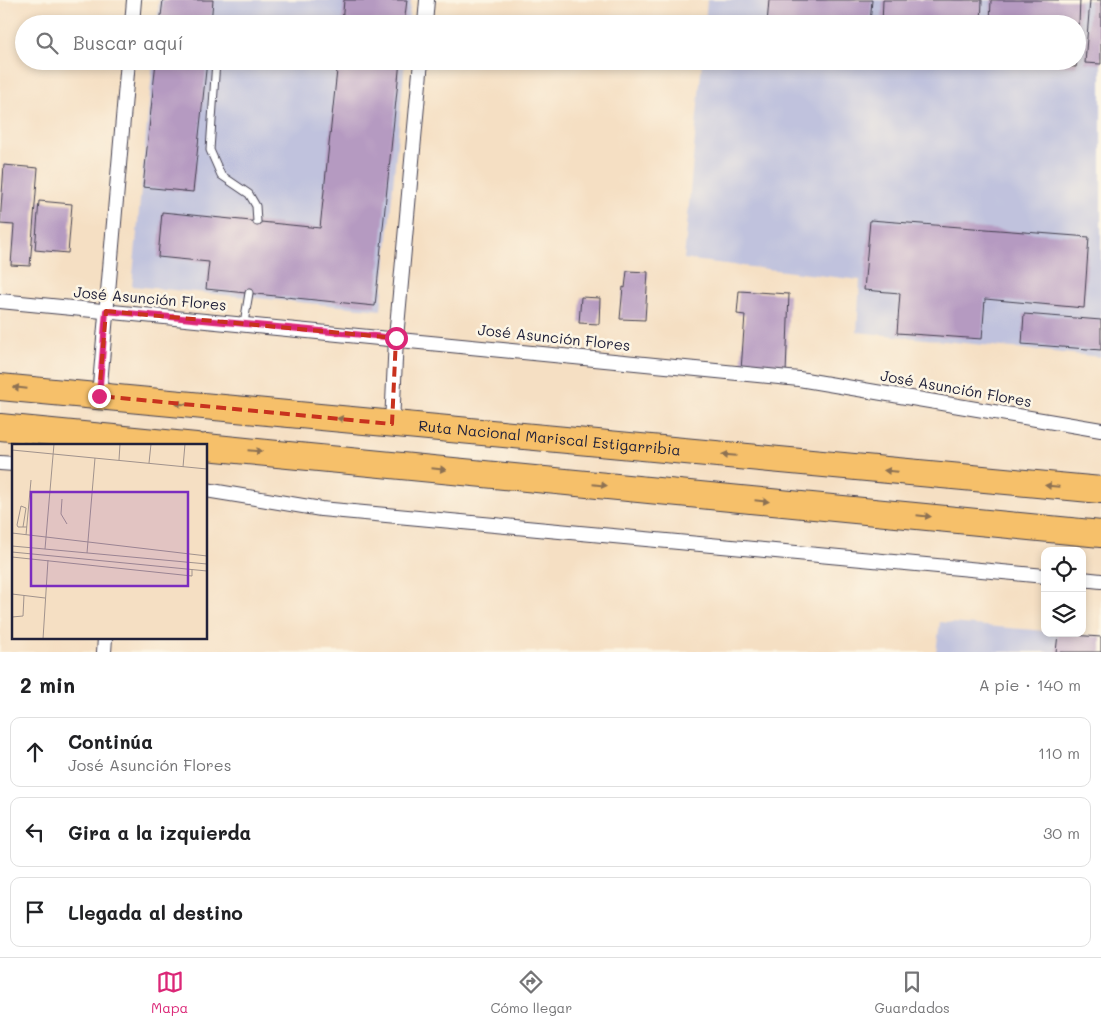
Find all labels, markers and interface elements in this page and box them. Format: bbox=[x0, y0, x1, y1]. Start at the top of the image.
search box bbox=[15, 15, 1086, 70]
icon: search bbox=[33, 29, 61, 57]
text: Buscar aquí bbox=[73, 30, 183, 55]
street label: José Asunción Flores bbox=[73, 281, 227, 315]
street label: José Asunción Flores bbox=[477, 319, 631, 355]
route start bbox=[385, 327, 408, 350]
street label: José Asunción Flores bbox=[879, 365, 1033, 411]
one-way arrow bbox=[12, 384, 28, 392]
route end bbox=[88, 385, 111, 408]
one-way arrow bbox=[173, 400, 189, 408]
one-way arrow bbox=[335, 415, 351, 423]
street label: Ruta Nacional Mariscal Estigarribia bbox=[418, 415, 682, 460]
inset map bbox=[12, 444, 208, 640]
one-way arrow bbox=[247, 447, 263, 455]
one-way arrow bbox=[721, 451, 737, 459]
one-way arrow bbox=[431, 465, 447, 473]
one-way arrow bbox=[882, 466, 898, 474]
one-way arrow bbox=[593, 481, 609, 489]
one-way arrow bbox=[1044, 482, 1060, 490]
one-way arrow bbox=[754, 497, 770, 505]
one-way arrow bbox=[916, 513, 932, 521]
map controls bbox=[1041, 547, 1086, 637]
button: locate bbox=[1041, 547, 1086, 592]
button: layers bbox=[1041, 592, 1086, 637]
text: 2 min bbox=[20, 671, 75, 698]
text: A pie · 140 m bbox=[979, 674, 1081, 695]
text: Continúa bbox=[68, 729, 153, 754]
icon: ahead bbox=[21, 738, 49, 766]
text: 110 m bbox=[1038, 742, 1080, 763]
text: José Asunción Flores bbox=[68, 754, 231, 775]
icon: left bbox=[21, 818, 49, 846]
text: Gira a la izquierda bbox=[68, 820, 251, 845]
text: 30 m bbox=[1043, 822, 1080, 843]
icon: arrive bbox=[21, 898, 49, 926]
text: Llegada al destino bbox=[68, 900, 243, 925]
tab: Mapa bbox=[151, 968, 188, 1017]
tab: Cómo llegar bbox=[491, 968, 572, 1017]
tab: Guardados bbox=[875, 968, 950, 1017]

